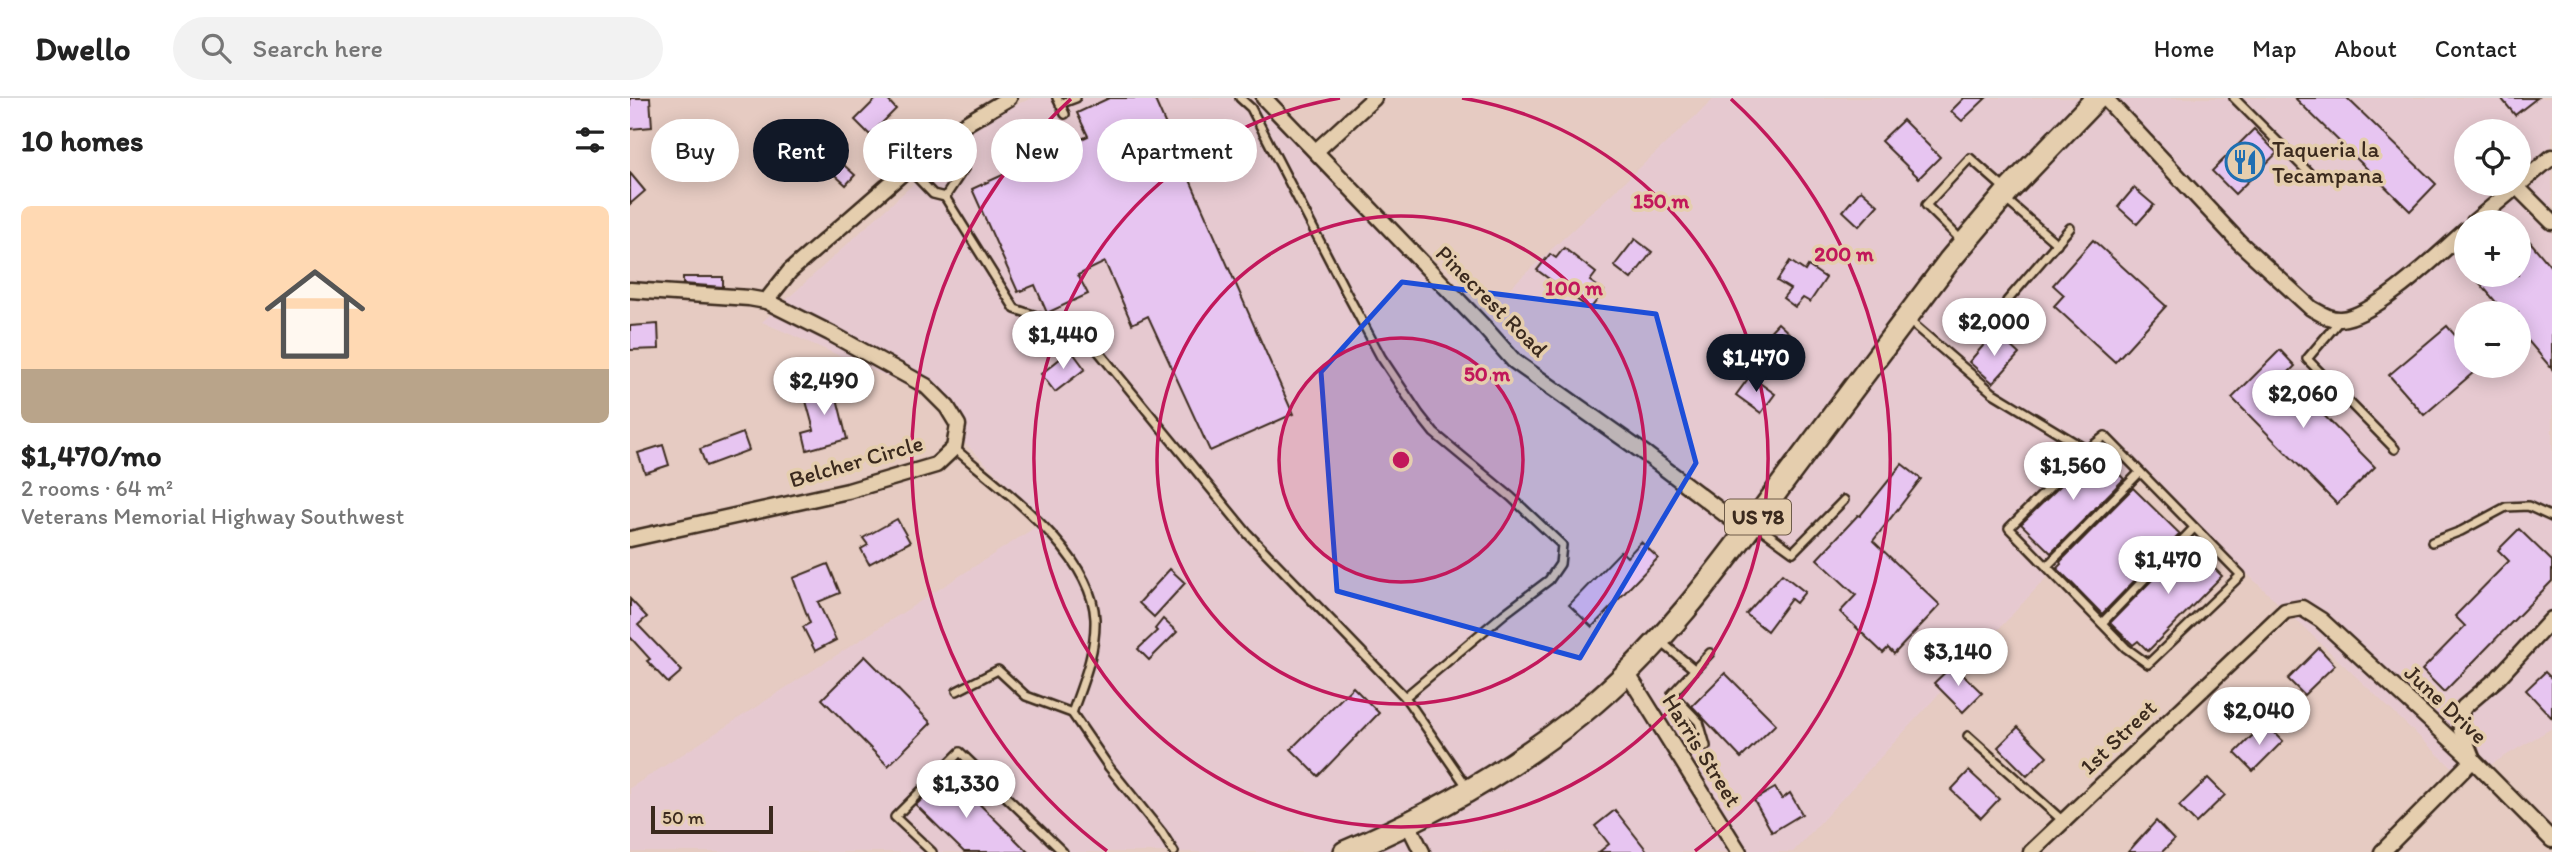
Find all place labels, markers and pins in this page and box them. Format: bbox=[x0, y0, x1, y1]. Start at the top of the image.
place label: Taqueria la Tecampana bbox=[2272, 135, 2383, 189]
restaurant icon: Taqueria la Tecampana bbox=[2224, 141, 2266, 183]
pin: $2,000 bbox=[1937, 299, 2051, 358]
pin: $1,440 bbox=[1006, 312, 1120, 371]
pin: $1,470 bbox=[1699, 334, 1813, 394]
pin: $2,490 bbox=[767, 358, 881, 417]
pin: $2,060 bbox=[2246, 370, 2360, 430]
pin: $1,560 bbox=[2016, 442, 2130, 502]
centre of rings bbox=[1389, 448, 1413, 472]
pin: $1,470 bbox=[2111, 536, 2225, 596]
pin: $3,140 bbox=[1901, 628, 2015, 688]
pin: $2,040 bbox=[2202, 688, 2316, 747]
pin: $1,330 bbox=[909, 760, 1023, 820]

